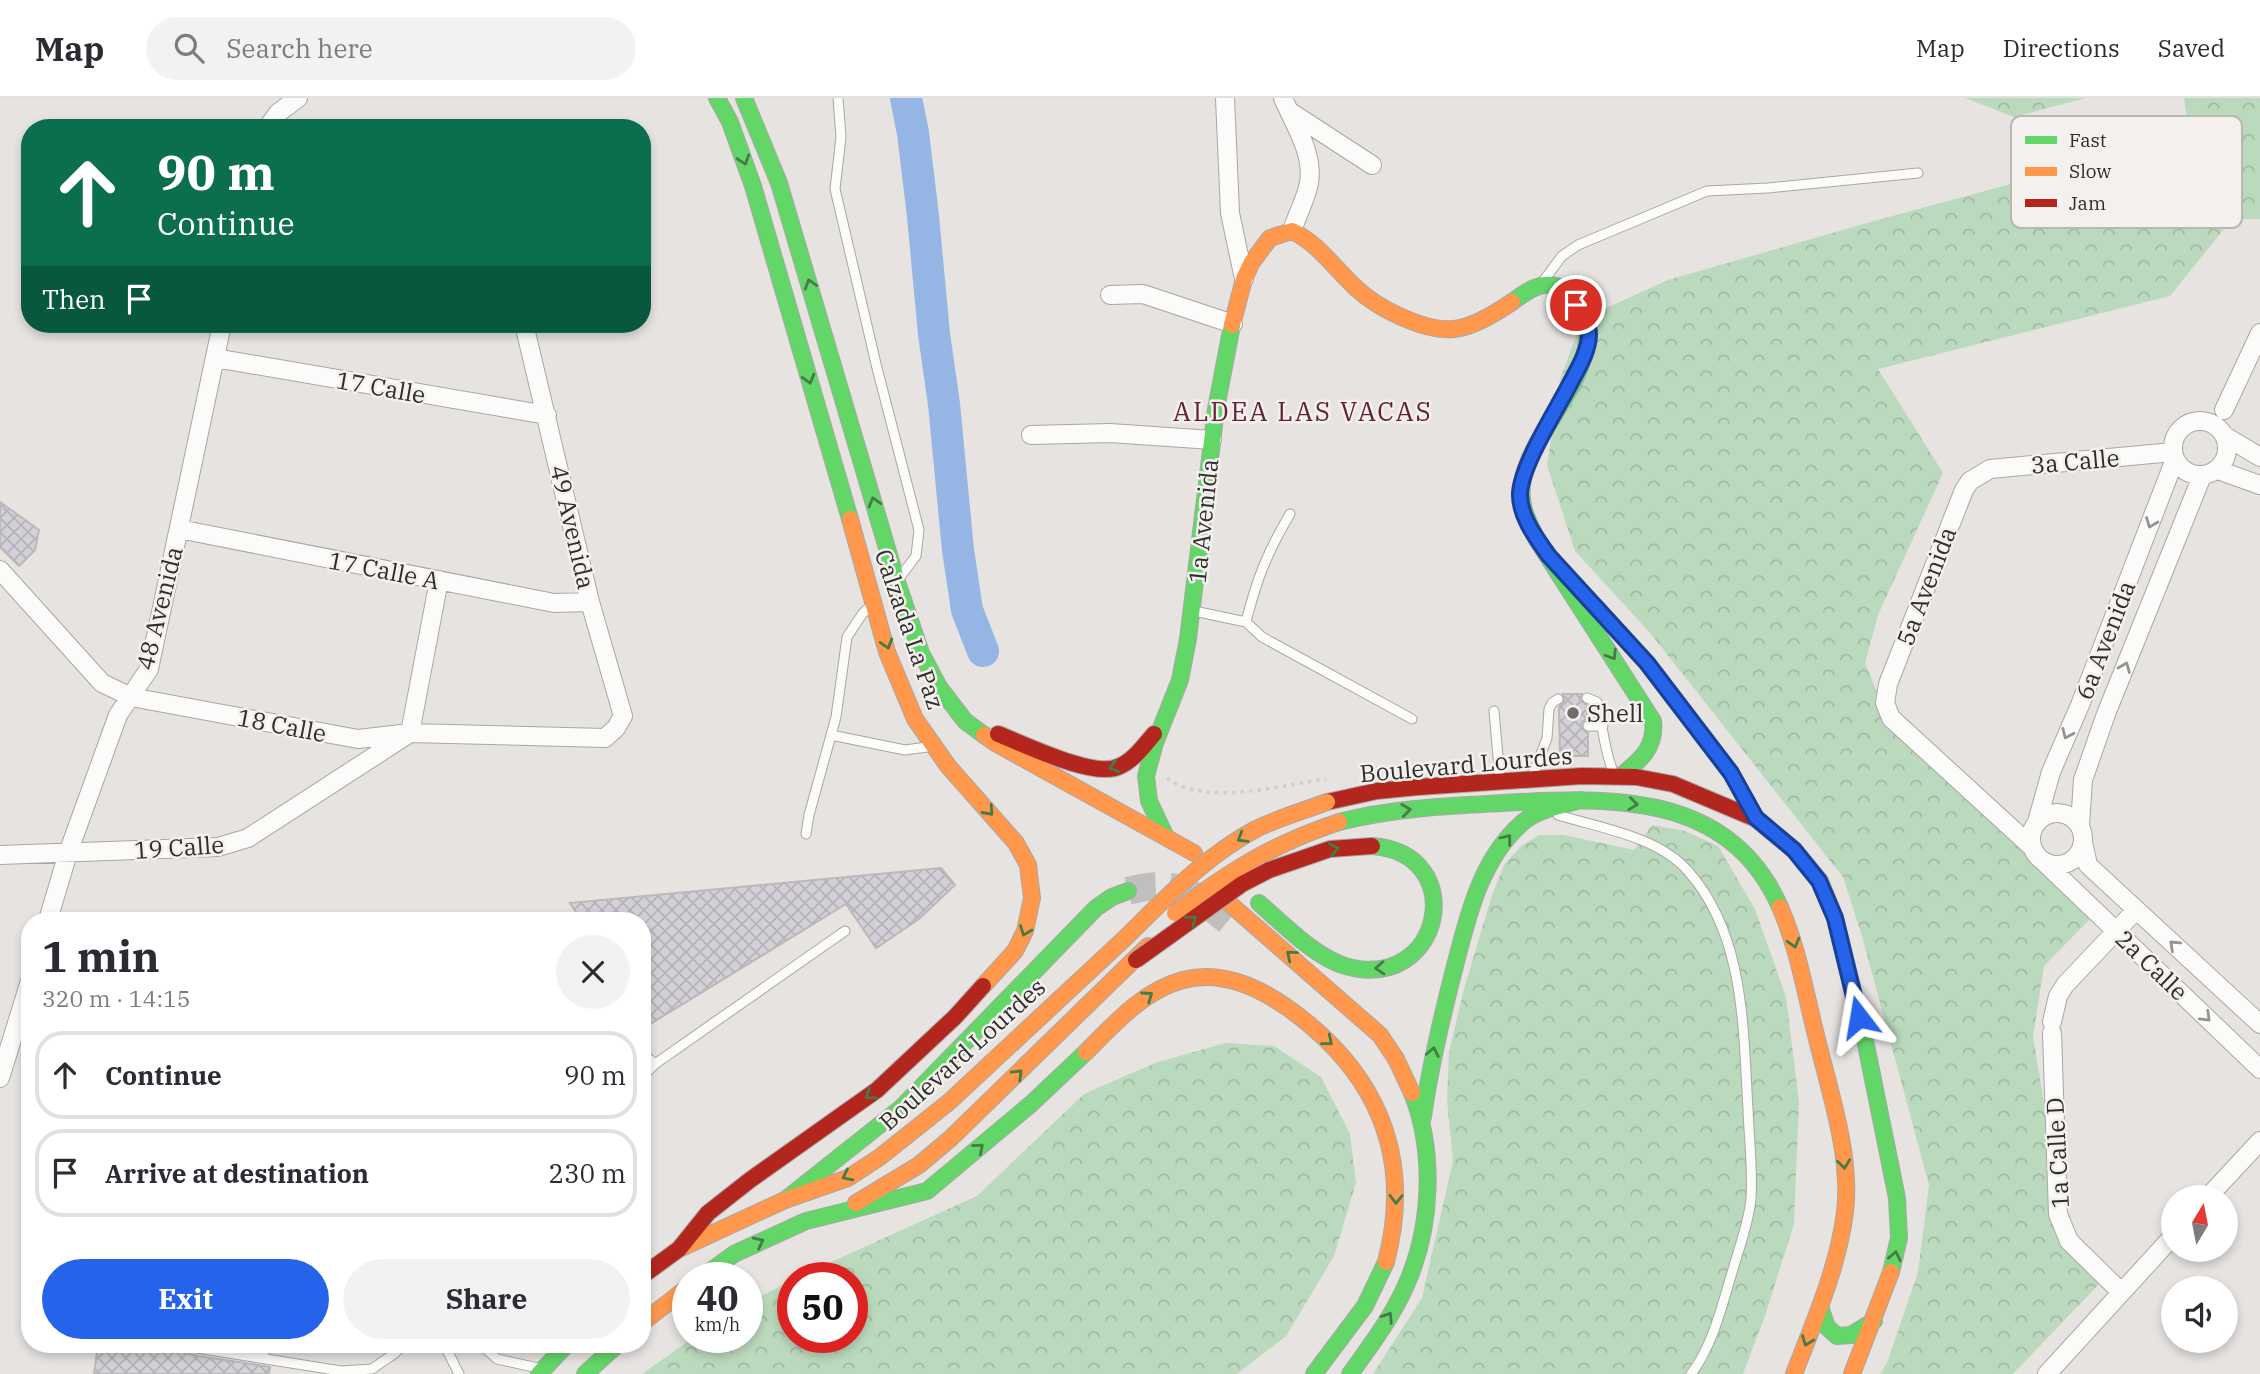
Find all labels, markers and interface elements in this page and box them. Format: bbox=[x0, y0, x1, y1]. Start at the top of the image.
search box bbox=[146, 17, 636, 80]
text: Map bbox=[35, 27, 104, 70]
icon: search bbox=[170, 29, 208, 67]
text: Search here bbox=[226, 31, 373, 65]
text: Map bbox=[1916, 32, 1965, 64]
text: Directions bbox=[2003, 32, 2120, 64]
text: Saved bbox=[2158, 32, 2225, 64]
legend bbox=[2011, 116, 2242, 228]
text: Fast bbox=[2069, 128, 2107, 152]
text: 90 m bbox=[157, 140, 275, 203]
icon: ahead bbox=[42, 147, 133, 238]
one-way arrow bbox=[736, 154, 751, 166]
text: Slow bbox=[2069, 159, 2111, 183]
text: Jam bbox=[2069, 191, 2106, 215]
text: Continue bbox=[157, 202, 295, 244]
pin bbox=[1546, 275, 1606, 335]
one-way arrow bbox=[803, 278, 818, 290]
icon: arrive bbox=[120, 280, 158, 318]
text: Then bbox=[42, 282, 106, 316]
icon: arrive bbox=[1557, 286, 1595, 324]
street label: 17 Calle bbox=[334, 363, 428, 411]
one-way arrow bbox=[800, 372, 815, 384]
district label: ALDEA LAS VACAS bbox=[1173, 394, 1433, 428]
street label: 3a Calle bbox=[2029, 441, 2121, 481]
street label: 1a Avenida bbox=[1181, 457, 1225, 585]
street label: 49 Avenida bbox=[543, 462, 603, 592]
one-way arrow bbox=[868, 496, 883, 508]
one-way arrow bbox=[2145, 516, 2159, 528]
street label: 5a Avenida bbox=[1889, 522, 1963, 650]
street label: 48 Avenida bbox=[128, 543, 190, 673]
street label: 17 Calle A bbox=[326, 544, 443, 597]
street label: Calzada La Paz bbox=[868, 545, 952, 713]
street label: 6a Avenida bbox=[2068, 576, 2142, 704]
one-way arrow bbox=[878, 638, 893, 650]
one-way arrow bbox=[1604, 647, 1617, 660]
one-way arrow bbox=[2116, 661, 2130, 673]
place label: Shell bbox=[1587, 697, 1643, 729]
street label: 18 Calle bbox=[235, 701, 329, 749]
marker: Shell bbox=[1565, 705, 1581, 721]
one-way arrow bbox=[2061, 727, 2075, 740]
street label: Boulevard Lourdes bbox=[1358, 739, 1574, 789]
one-way arrow bbox=[1108, 758, 1120, 773]
one-way arrow bbox=[1627, 796, 1639, 811]
one-way arrow bbox=[1400, 802, 1412, 817]
one-way arrow bbox=[980, 803, 993, 816]
street label: 19 Calle bbox=[133, 828, 225, 866]
one-way arrow bbox=[1236, 830, 1249, 843]
one-way arrow bbox=[1499, 834, 1512, 847]
one-way arrow bbox=[1328, 842, 1340, 857]
one-way arrow bbox=[1184, 916, 1197, 928]
street label: 2a Calle bbox=[2109, 923, 2195, 1007]
one-way arrow bbox=[1019, 924, 1033, 936]
text: 1 min bbox=[42, 929, 160, 984]
button: close bbox=[556, 935, 630, 1009]
one-way arrow bbox=[1785, 936, 1800, 948]
one-way arrow bbox=[2169, 941, 2182, 953]
one-way arrow bbox=[1286, 951, 1299, 963]
one-way arrow bbox=[1374, 961, 1385, 976]
street label: Boulevard Lourdes bbox=[872, 971, 1052, 1137]
position arrow bbox=[1822, 980, 1896, 1054]
text: 320 m · 14:15 bbox=[42, 983, 191, 1013]
one-way arrow bbox=[1141, 991, 1154, 1004]
one-way arrow bbox=[2198, 1009, 2211, 1022]
one-way arrow bbox=[1321, 1033, 1333, 1046]
one-way arrow bbox=[1424, 1046, 1439, 1058]
icon: ahead bbox=[46, 1056, 84, 1094]
text: Continue bbox=[105, 1058, 222, 1092]
text: 90 m bbox=[564, 1058, 626, 1092]
one-way arrow bbox=[1010, 1069, 1023, 1082]
one-way arrow bbox=[865, 1086, 878, 1099]
street label: 1a Calle D bbox=[2038, 1097, 2076, 1209]
one-way arrow bbox=[971, 1144, 984, 1156]
icon: arrive bbox=[46, 1154, 84, 1192]
text: Arrive at destination bbox=[105, 1156, 369, 1190]
text: 230 m bbox=[548, 1156, 626, 1190]
one-way arrow bbox=[1836, 1159, 1851, 1170]
one-way arrow bbox=[842, 1168, 854, 1182]
north arrow bbox=[2161, 1185, 2238, 1262]
map controls bbox=[2161, 1185, 2238, 1353]
one-way arrow bbox=[1388, 1194, 1403, 1205]
one-way arrow bbox=[752, 1236, 764, 1250]
one-way arrow bbox=[1886, 1250, 1901, 1262]
button: Exit bbox=[42, 1259, 329, 1339]
button: Share bbox=[343, 1259, 630, 1339]
speed limit sign: 50 bbox=[777, 1262, 868, 1353]
text: 40 bbox=[696, 1275, 739, 1321]
button: sound bbox=[2161, 1276, 2238, 1353]
one-way arrow bbox=[1380, 1312, 1392, 1325]
text: km/h bbox=[695, 1313, 740, 1336]
one-way arrow bbox=[1801, 1334, 1815, 1346]

